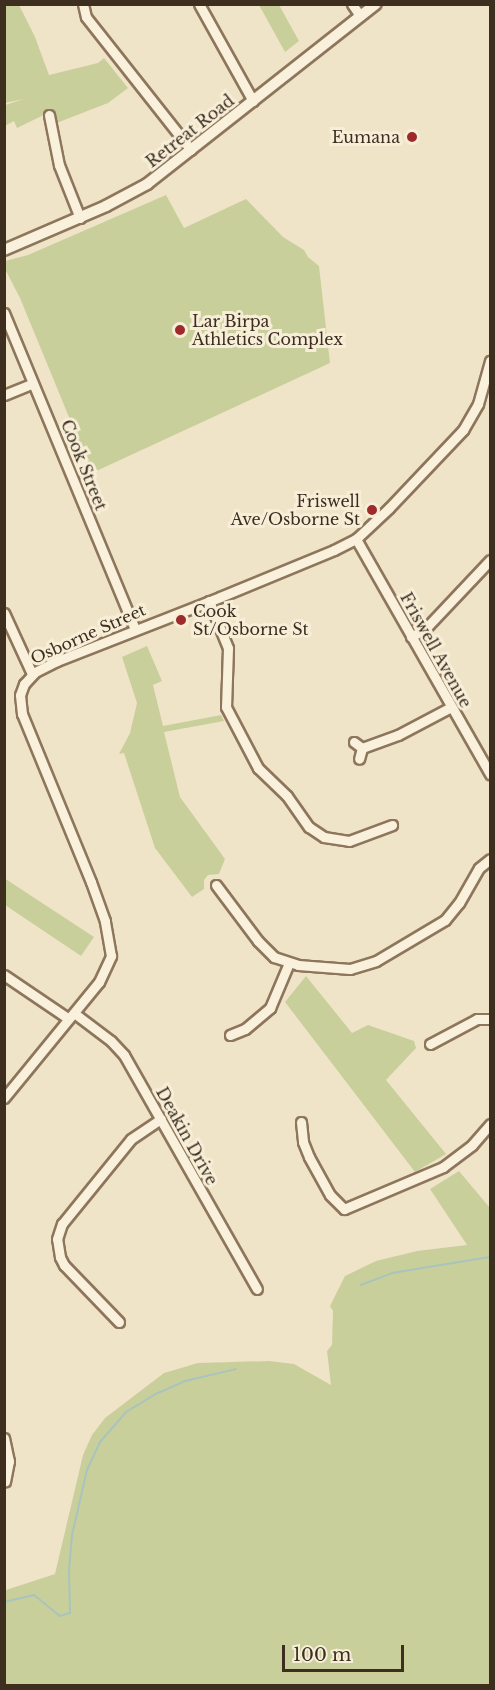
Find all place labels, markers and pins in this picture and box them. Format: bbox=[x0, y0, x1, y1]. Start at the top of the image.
place label: Eumana bbox=[332, 127, 400, 147]
marker: Eumana bbox=[405, 130, 419, 144]
place label: Lar Birpa Athletics Complex bbox=[192, 311, 343, 349]
marker: Lar Birpa Athletics Complex bbox=[173, 323, 187, 337]
place label: Friswell Ave/Osborne St bbox=[231, 491, 360, 529]
marker: Friswell Ave/Osborne St bbox=[365, 503, 379, 517]
place label: Cook St/Osborne St bbox=[193, 601, 309, 639]
marker: Cook St/Osborne St bbox=[174, 613, 188, 627]

